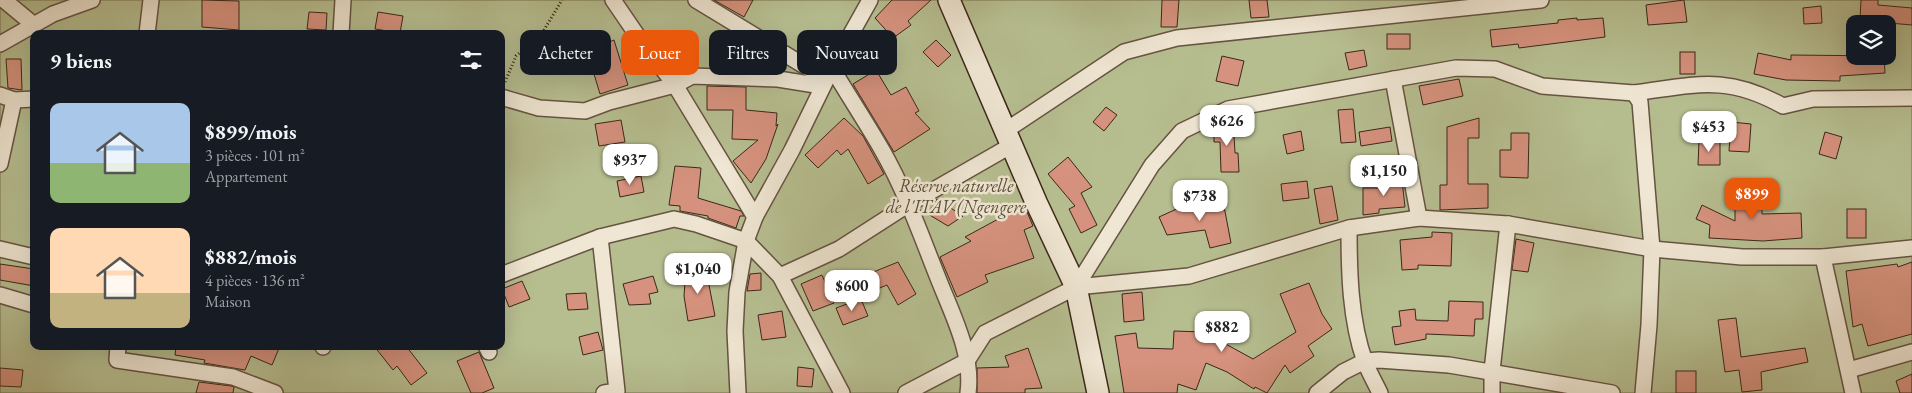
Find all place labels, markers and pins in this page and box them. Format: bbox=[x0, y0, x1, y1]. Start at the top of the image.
pin: $626 bbox=[1197, 104, 1257, 147]
pin: $453 bbox=[1679, 110, 1739, 153]
pin: $937 bbox=[600, 144, 660, 186]
pin: $1,150 bbox=[1343, 154, 1425, 197]
pin: $899 bbox=[1722, 178, 1782, 220]
pin: $738 bbox=[1170, 180, 1230, 222]
pin: $1,040 bbox=[657, 252, 739, 295]
pin: $600 bbox=[822, 270, 882, 312]
pin: $882 bbox=[1192, 310, 1252, 353]

